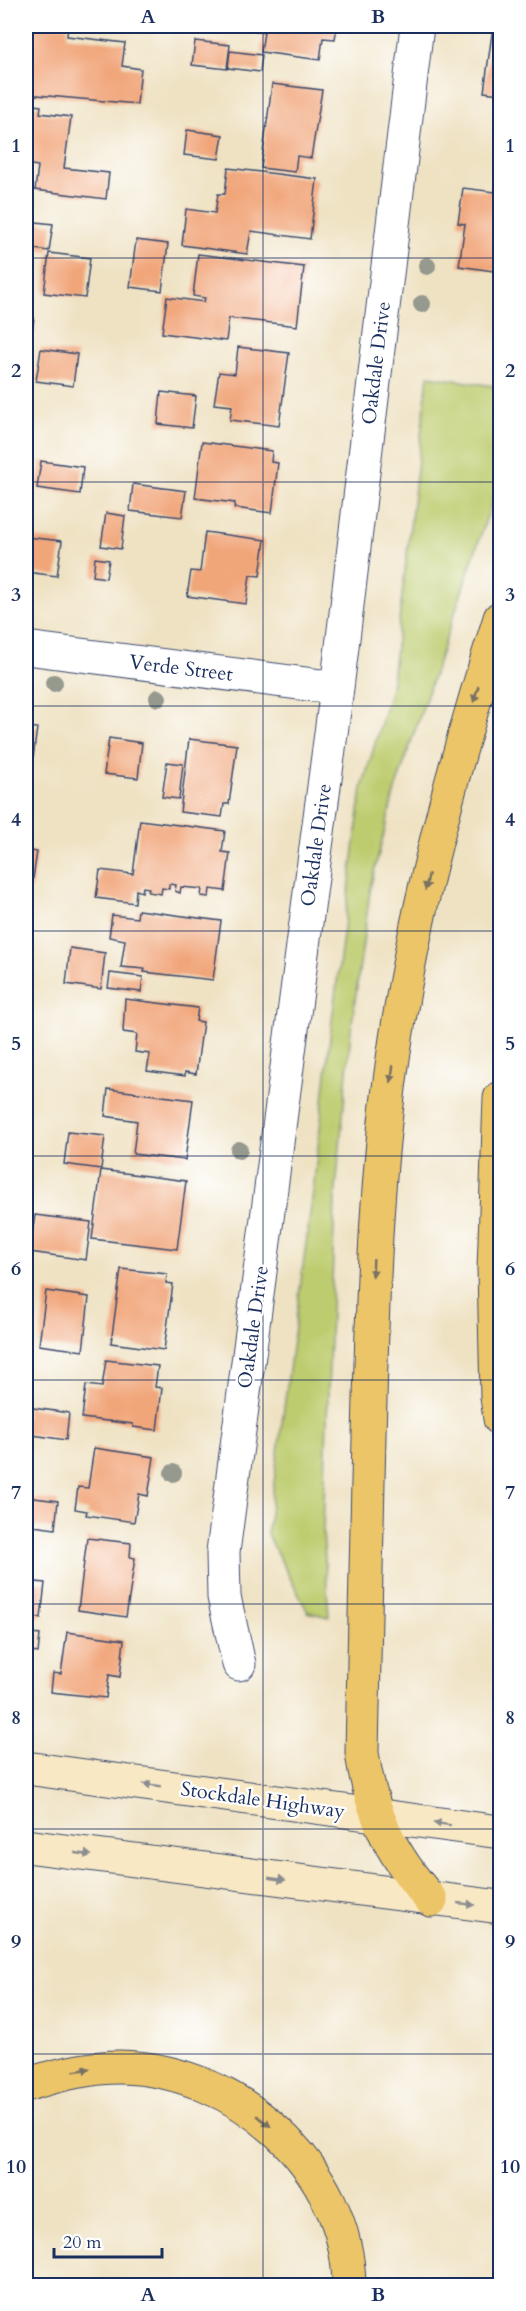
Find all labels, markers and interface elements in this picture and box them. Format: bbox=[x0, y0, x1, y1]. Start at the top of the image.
text: A bbox=[140, 3, 156, 30]
text: B bbox=[371, 3, 385, 30]
text: 1 bbox=[11, 132, 21, 159]
text: 1 bbox=[505, 132, 515, 159]
street label: Oakdale Drive bbox=[355, 300, 397, 426]
text: 2 bbox=[11, 357, 21, 384]
text: 2 bbox=[505, 357, 515, 384]
text: 3 bbox=[11, 581, 21, 608]
text: 3 bbox=[505, 581, 515, 608]
street label: Verde Street bbox=[128, 648, 235, 688]
one-way arrow bbox=[471, 685, 480, 703]
street label: Oakdale Drive bbox=[294, 782, 338, 908]
text: 4 bbox=[11, 806, 21, 833]
text: 4 bbox=[505, 806, 515, 833]
one-way arrow bbox=[421, 873, 431, 891]
text: 5 bbox=[11, 1030, 21, 1057]
text: 5 bbox=[505, 1030, 515, 1057]
one-way arrow bbox=[387, 1065, 396, 1084]
text: 6 bbox=[11, 1255, 21, 1282]
text: 6 bbox=[505, 1255, 515, 1282]
one-way arrow bbox=[368, 1259, 378, 1278]
street label: Oakdale Drive bbox=[231, 1264, 275, 1390]
text: 7 bbox=[11, 1479, 21, 1506]
text: 7 bbox=[505, 1479, 515, 1506]
text: 8 bbox=[11, 1704, 21, 1731]
text: 8 bbox=[505, 1704, 515, 1731]
street label: Stockdale Highway bbox=[179, 1775, 347, 1825]
one-way arrow bbox=[142, 1781, 161, 1790]
one-way arrow bbox=[433, 1820, 452, 1829]
one-way arrow bbox=[74, 1849, 93, 1858]
one-way arrow bbox=[267, 1875, 286, 1884]
one-way arrow bbox=[456, 1899, 475, 1908]
text: 9 bbox=[11, 1928, 21, 1955]
text: 9 bbox=[505, 1928, 515, 1955]
one-way arrow bbox=[73, 2066, 92, 2075]
one-way arrow bbox=[257, 2114, 272, 2126]
text: 10 bbox=[6, 2153, 26, 2180]
text: 10 bbox=[500, 2153, 520, 2180]
scale bar bbox=[54, 2221, 162, 2259]
text: 20 m bbox=[63, 2230, 102, 2255]
text: A bbox=[140, 2281, 156, 2308]
text: B bbox=[371, 2281, 385, 2308]

